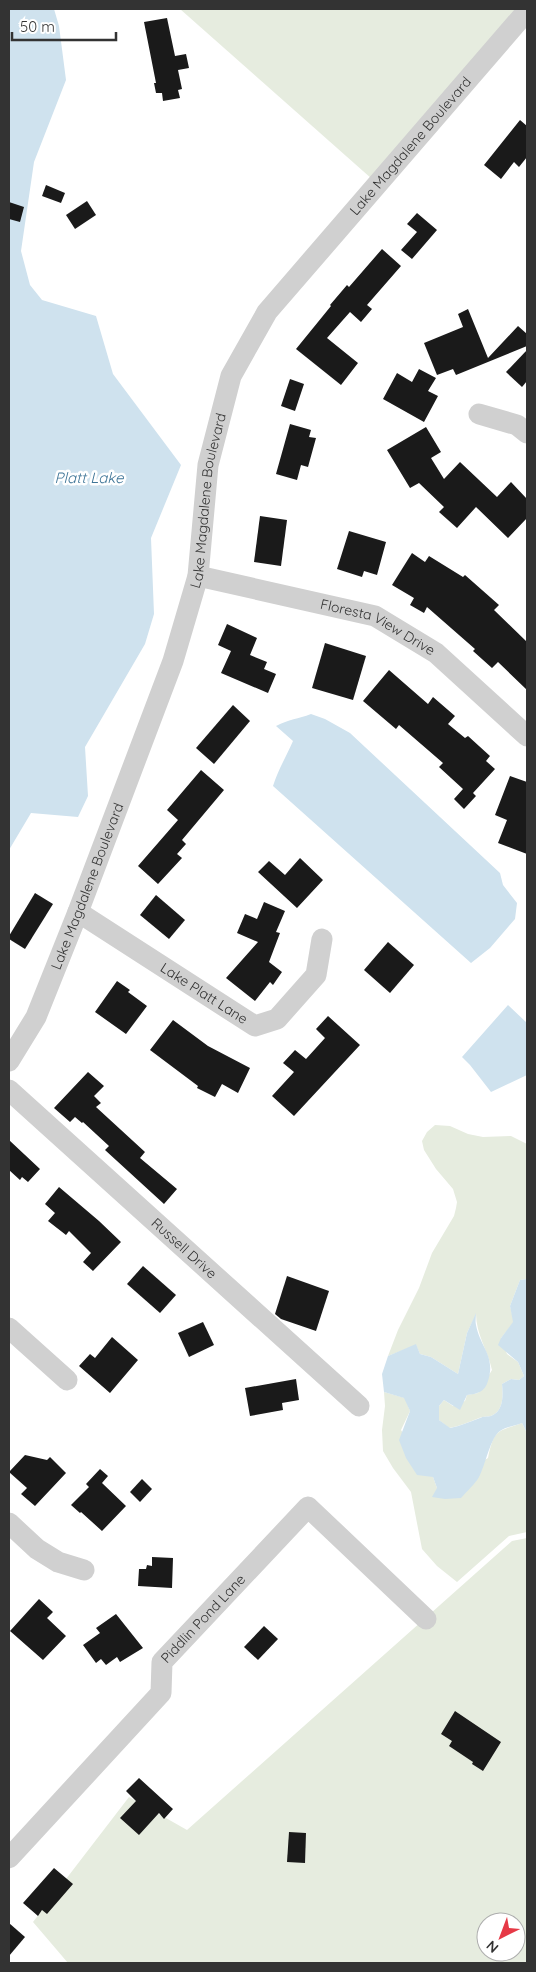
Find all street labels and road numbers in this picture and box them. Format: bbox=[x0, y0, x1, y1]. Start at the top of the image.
street label: Lake Magdalene Boulevard bbox=[346, 73, 475, 219]
street label: Lake Magdalene Boulevard bbox=[186, 411, 230, 590]
street label: Floresta View Drive bbox=[319, 595, 439, 659]
street label: Lake Magdalene Boulevard bbox=[47, 800, 127, 972]
street label: Lake Platt Lane bbox=[157, 959, 251, 1028]
street label: Russell Drive bbox=[148, 1214, 221, 1282]
street label: Piddlin Pond Lane bbox=[157, 1570, 249, 1667]

